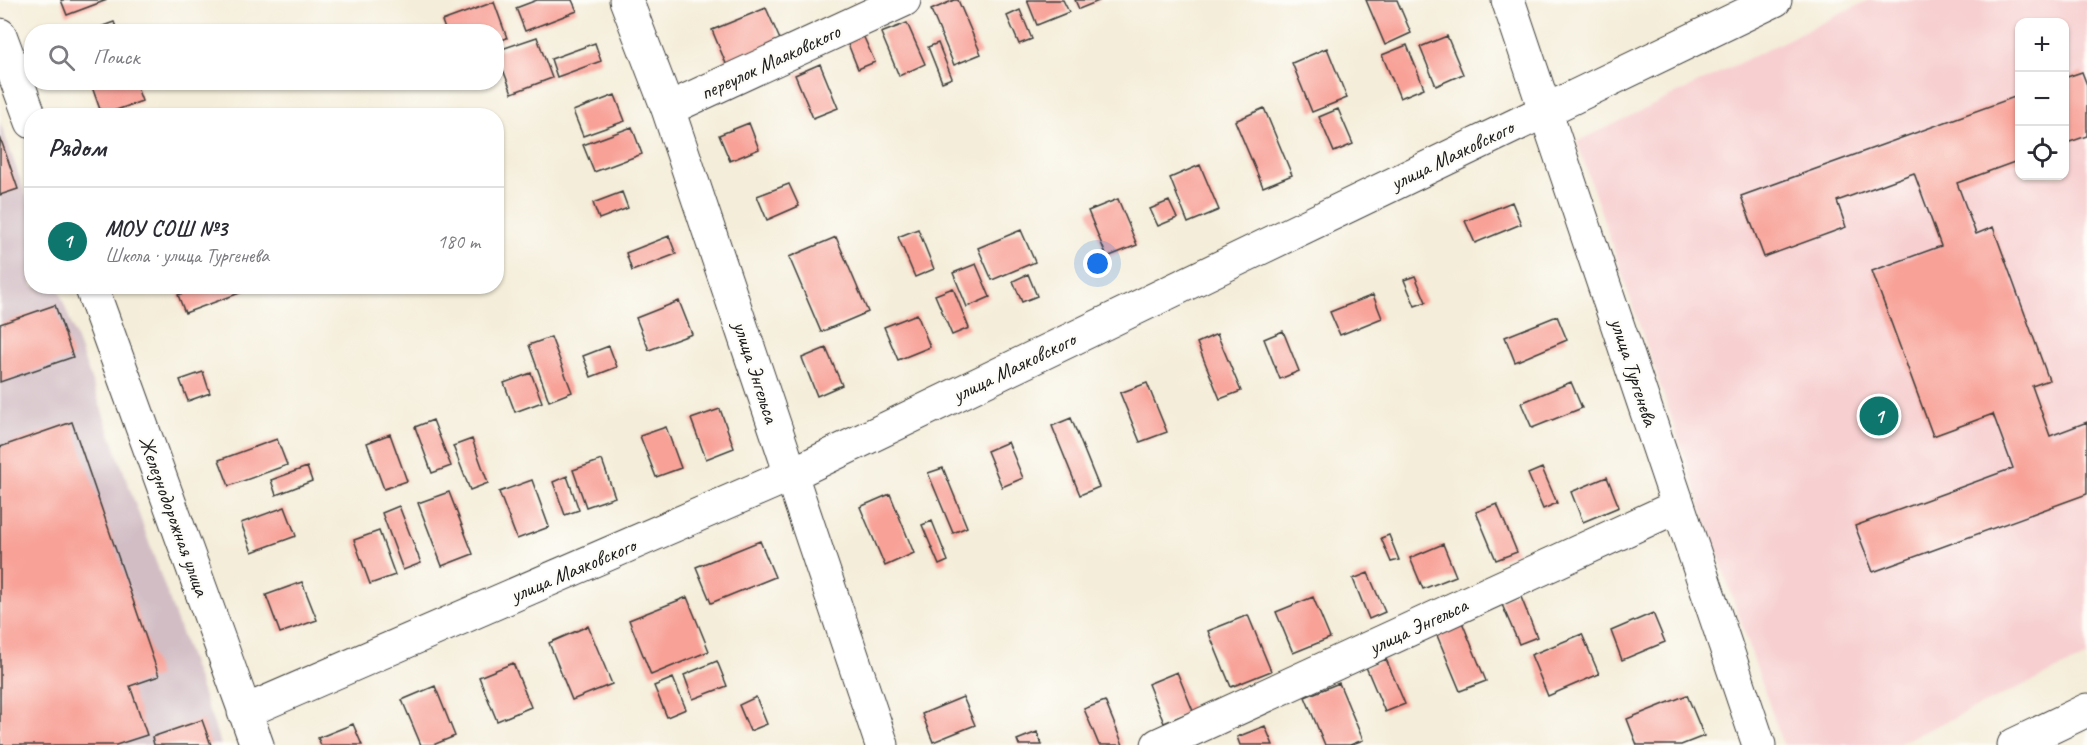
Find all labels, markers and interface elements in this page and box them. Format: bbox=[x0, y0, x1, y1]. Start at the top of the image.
street label: переулок Маяковского bbox=[696, 18, 845, 106]
map controls bbox=[2015, 18, 2069, 180]
button: + bbox=[2015, 18, 2069, 72]
search box bbox=[24, 24, 504, 90]
icon: search bbox=[45, 41, 78, 74]
text: Поиск bbox=[93, 43, 139, 71]
button: − bbox=[2015, 72, 2069, 126]
street label: улица Маяковского bbox=[1385, 113, 1520, 197]
button: locate bbox=[2015, 126, 2069, 180]
text: Рядом bbox=[48, 131, 106, 164]
text: МОУ СОШ №3 bbox=[105, 215, 227, 243]
text: 1 bbox=[63, 229, 72, 254]
text: 180 m bbox=[437, 229, 480, 254]
text: Школа · улица Тургенева bbox=[105, 243, 269, 268]
your location bbox=[1083, 249, 1112, 278]
street label: улица Тургенева bbox=[1604, 313, 1664, 431]
street label: улица Энгельса bbox=[727, 316, 785, 428]
street label: улица Маяковского bbox=[947, 325, 1082, 409]
pin: 1 bbox=[1860, 394, 1898, 438]
street label: Железнодорожная улица bbox=[133, 432, 216, 602]
street label: улица Маяковского bbox=[505, 531, 642, 609]
street label: улица Энгельса bbox=[1363, 591, 1473, 661]

